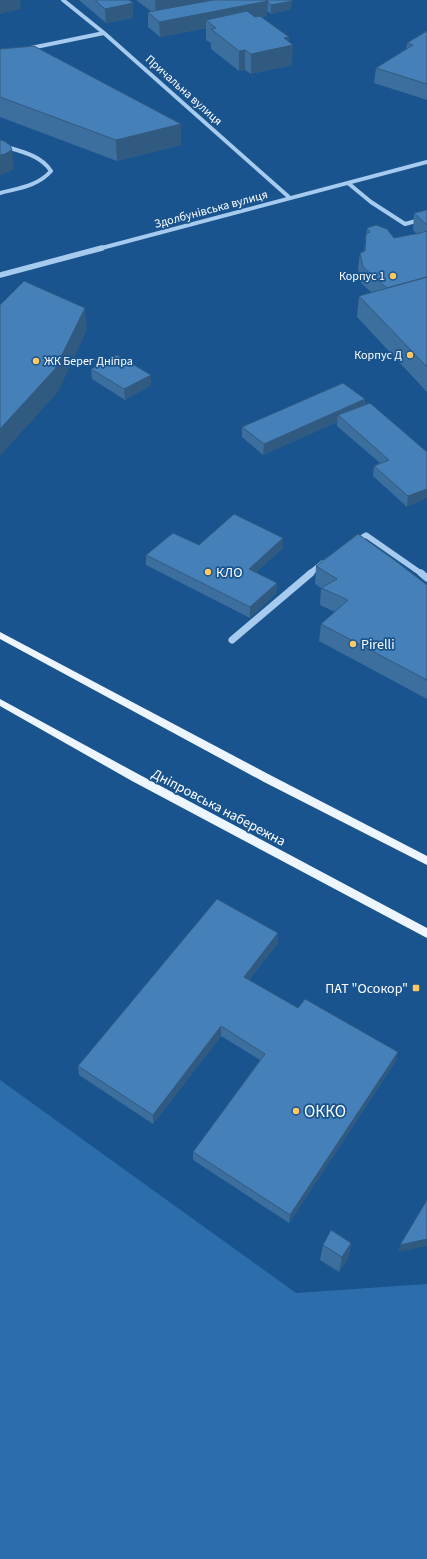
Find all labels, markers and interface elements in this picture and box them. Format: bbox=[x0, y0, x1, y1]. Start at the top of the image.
street label: Причальна вулиця bbox=[141, 51, 226, 130]
street label: Здолбунівська вулиця bbox=[152, 186, 270, 233]
place label: Корпус 1 bbox=[339, 268, 385, 285]
marker: Корпус 1 bbox=[388, 271, 398, 281]
place label: Корпус Д bbox=[354, 347, 402, 364]
marker: Корпус Д bbox=[405, 350, 415, 360]
place label: ЖК Берег Дніпра bbox=[44, 353, 133, 370]
marker: ЖК Берег Дніпра bbox=[31, 356, 41, 366]
place label: КЛО bbox=[216, 563, 242, 583]
marker: КЛО bbox=[203, 567, 213, 577]
place label: Pirelli bbox=[361, 635, 395, 655]
marker: Pirelli bbox=[348, 639, 358, 649]
street label: Дніпровська набережна bbox=[148, 764, 289, 852]
place label: ПАТ "Осокор" bbox=[325, 979, 408, 999]
marker: ПАТ "Осокор" bbox=[411, 983, 421, 993]
place label: ОККО bbox=[304, 1100, 346, 1124]
marker: ОККО bbox=[291, 1106, 301, 1116]

